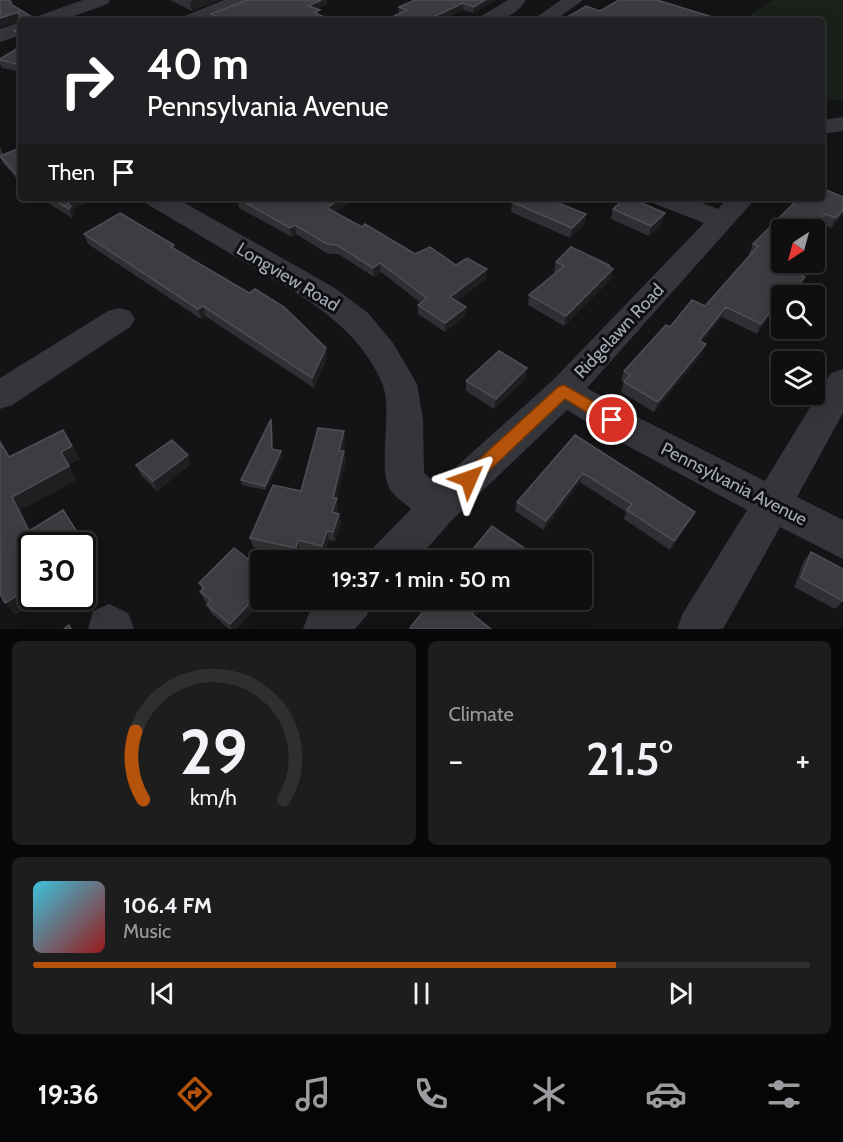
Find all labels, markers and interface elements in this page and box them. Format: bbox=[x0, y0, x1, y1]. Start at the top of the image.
text: 40 m bbox=[147, 38, 249, 90]
icon: right bbox=[48, 42, 126, 120]
text: Pennsylvania Avenue bbox=[147, 90, 389, 123]
icon: arrive bbox=[107, 156, 140, 189]
text: Then bbox=[48, 159, 95, 186]
north arrow bbox=[771, 219, 825, 273]
map controls bbox=[771, 219, 825, 405]
street label: Longview Road bbox=[233, 238, 343, 316]
street label: Ridgelawn Road bbox=[569, 279, 669, 383]
button: search bbox=[771, 285, 825, 339]
button: layers bbox=[771, 351, 825, 405]
pin bbox=[586, 394, 637, 445]
icon: arrive bbox=[595, 403, 628, 436]
street label: Pennsylvania Avenue bbox=[657, 438, 811, 530]
position arrow bbox=[437, 447, 501, 511]
speed limit sign: 30 bbox=[18, 532, 96, 610]
text: 19:37 · 1 min · 50 m bbox=[332, 566, 510, 593]
text: Climate bbox=[449, 702, 514, 726]
text: 29 bbox=[180, 714, 248, 790]
text: 21.5° bbox=[586, 732, 673, 786]
text: − bbox=[449, 740, 463, 780]
text: + bbox=[795, 740, 810, 780]
text: km/h bbox=[190, 784, 237, 810]
text: 106.4 FM bbox=[123, 892, 212, 919]
text: Music bbox=[123, 919, 171, 943]
icon: previous bbox=[146, 977, 179, 1010]
icon: pause bbox=[405, 977, 438, 1010]
icon: next bbox=[664, 977, 697, 1010]
icon: directions bbox=[174, 1073, 216, 1115]
icon: music bbox=[292, 1073, 334, 1115]
icon: phone bbox=[410, 1073, 452, 1115]
icon: climate bbox=[528, 1073, 570, 1115]
icon: car bbox=[645, 1073, 687, 1115]
icon: filters bbox=[763, 1073, 805, 1115]
text: 19:36 bbox=[38, 1078, 99, 1111]

